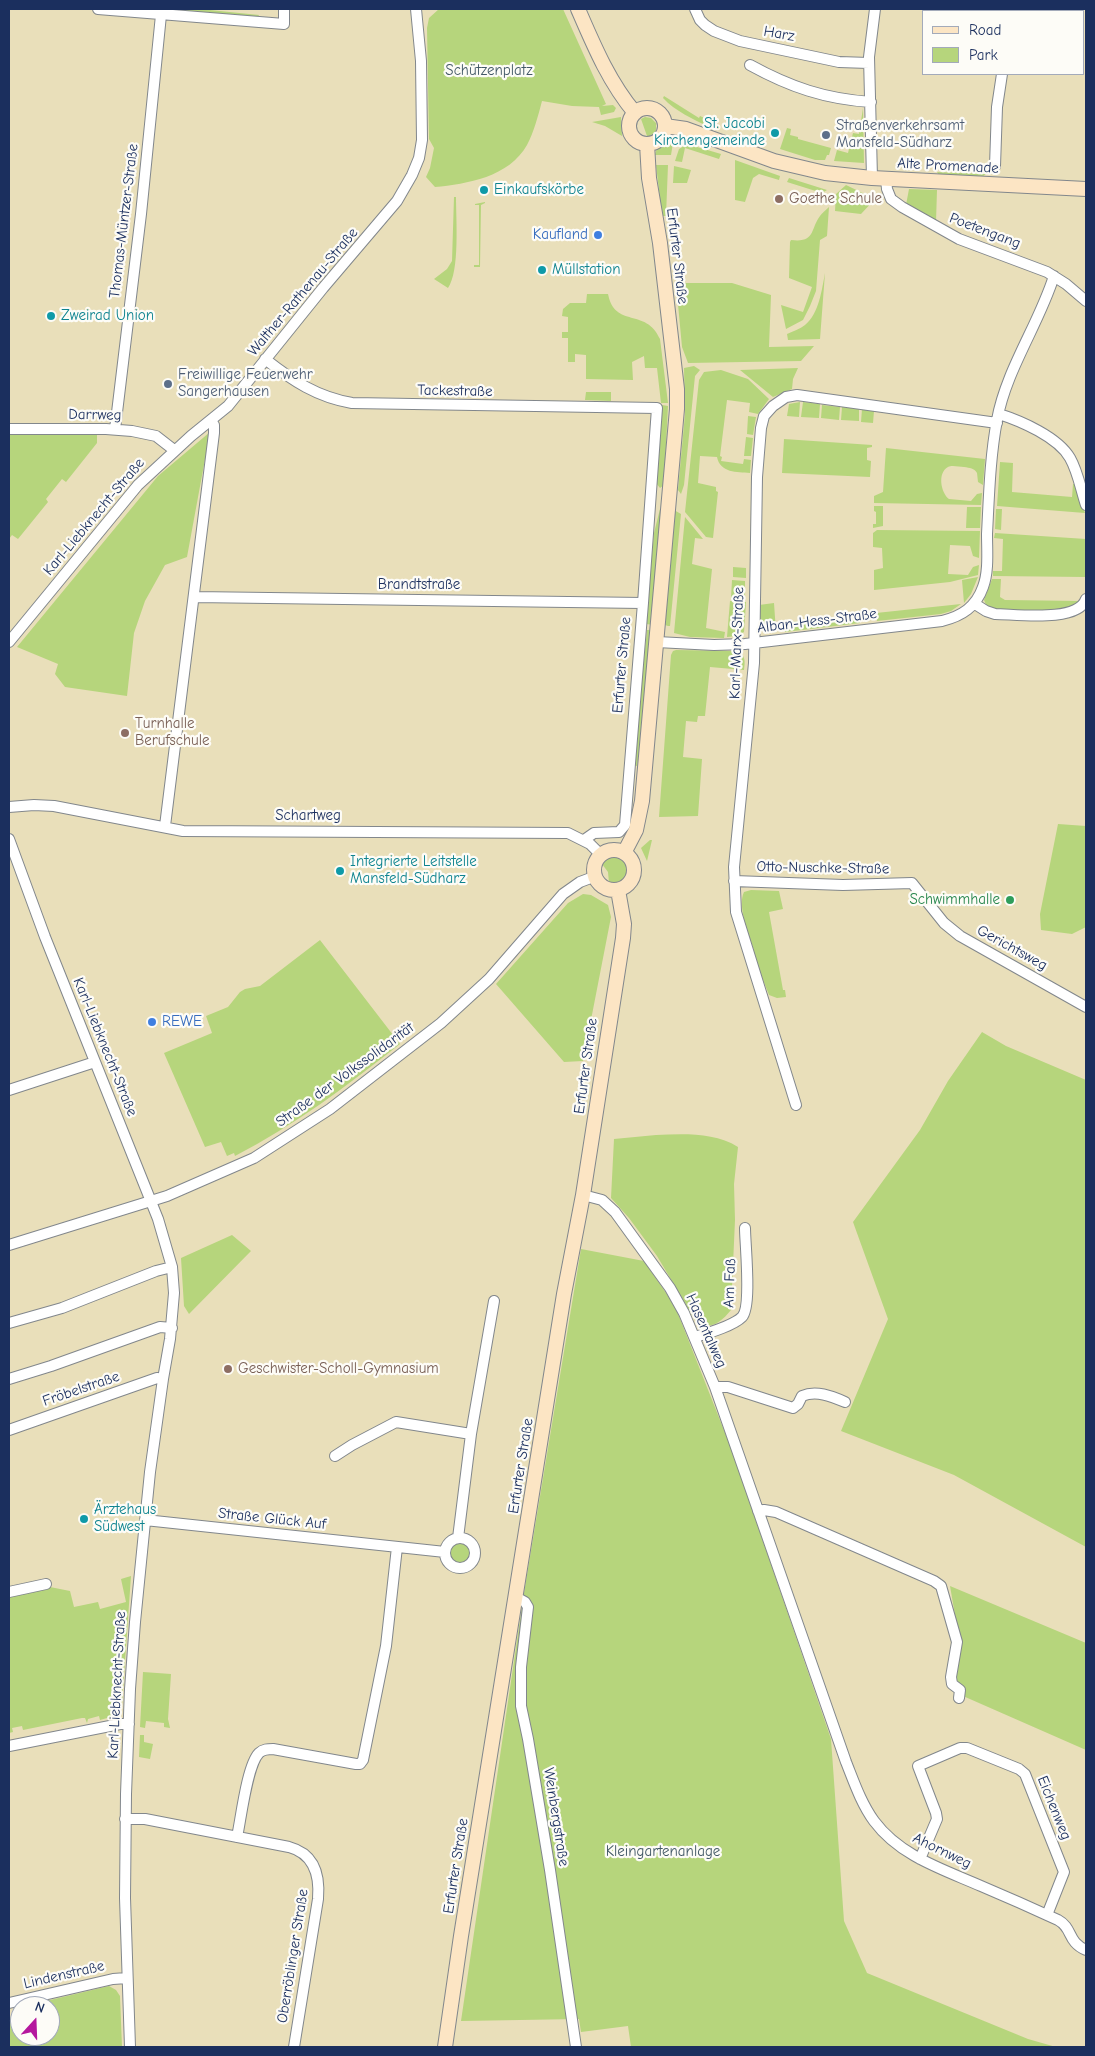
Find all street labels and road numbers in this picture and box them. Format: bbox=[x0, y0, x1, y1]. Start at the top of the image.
street label: Harz bbox=[762, 22, 796, 46]
street label: Thomas-Müntzer-Straße bbox=[106, 143, 142, 299]
street label: Alte Promenade bbox=[897, 154, 999, 178]
street label: Erfurter Straße bbox=[662, 207, 692, 305]
street label: Poetengang bbox=[947, 209, 1023, 253]
street label: Walther-Rathenau-Straße bbox=[244, 224, 362, 360]
street label: Tackestraße bbox=[417, 381, 493, 401]
street label: Darrweg bbox=[68, 406, 122, 424]
street label: Karl-Liebknecht-Straße bbox=[40, 455, 148, 579]
street label: Brandtstraße bbox=[378, 576, 460, 594]
street label: Karl-Marx-Straße bbox=[726, 587, 748, 699]
street label: Alban-Hess-Straße bbox=[756, 605, 878, 637]
street label: Erfurter Straße bbox=[609, 616, 635, 714]
street label: Schartweg bbox=[275, 807, 341, 825]
street label: Otto-Nuschke-Straße bbox=[757, 858, 889, 878]
street label: Gerichtsweg bbox=[974, 921, 1050, 975]
street label: Karl-Liebknecht-Straße bbox=[69, 975, 141, 1119]
street label: Erfurter Straße bbox=[570, 1017, 602, 1115]
street label: Straße der Volkssolidarität bbox=[272, 1019, 418, 1131]
street label: Am Faß bbox=[720, 1258, 740, 1308]
street label: Hasentalweg bbox=[682, 1291, 730, 1371]
street label: Fröbelstraße bbox=[40, 1367, 122, 1411]
street label: Erfurter Straße bbox=[505, 1417, 537, 1515]
street label: Straße Glück Auf bbox=[217, 1504, 327, 1534]
street label: Karl-Liebknecht-Straße bbox=[104, 1611, 130, 1759]
street label: Weinbergstraße bbox=[539, 1766, 573, 1868]
street label: Eichenweg bbox=[1033, 1773, 1075, 1843]
street label: Erfurter Straße bbox=[440, 1817, 472, 1915]
street label: Ahornweg bbox=[910, 1829, 974, 1873]
street label: Oberröblinger Straße bbox=[274, 1888, 312, 2024]
street label: Lindenstraße bbox=[22, 1957, 106, 1993]

